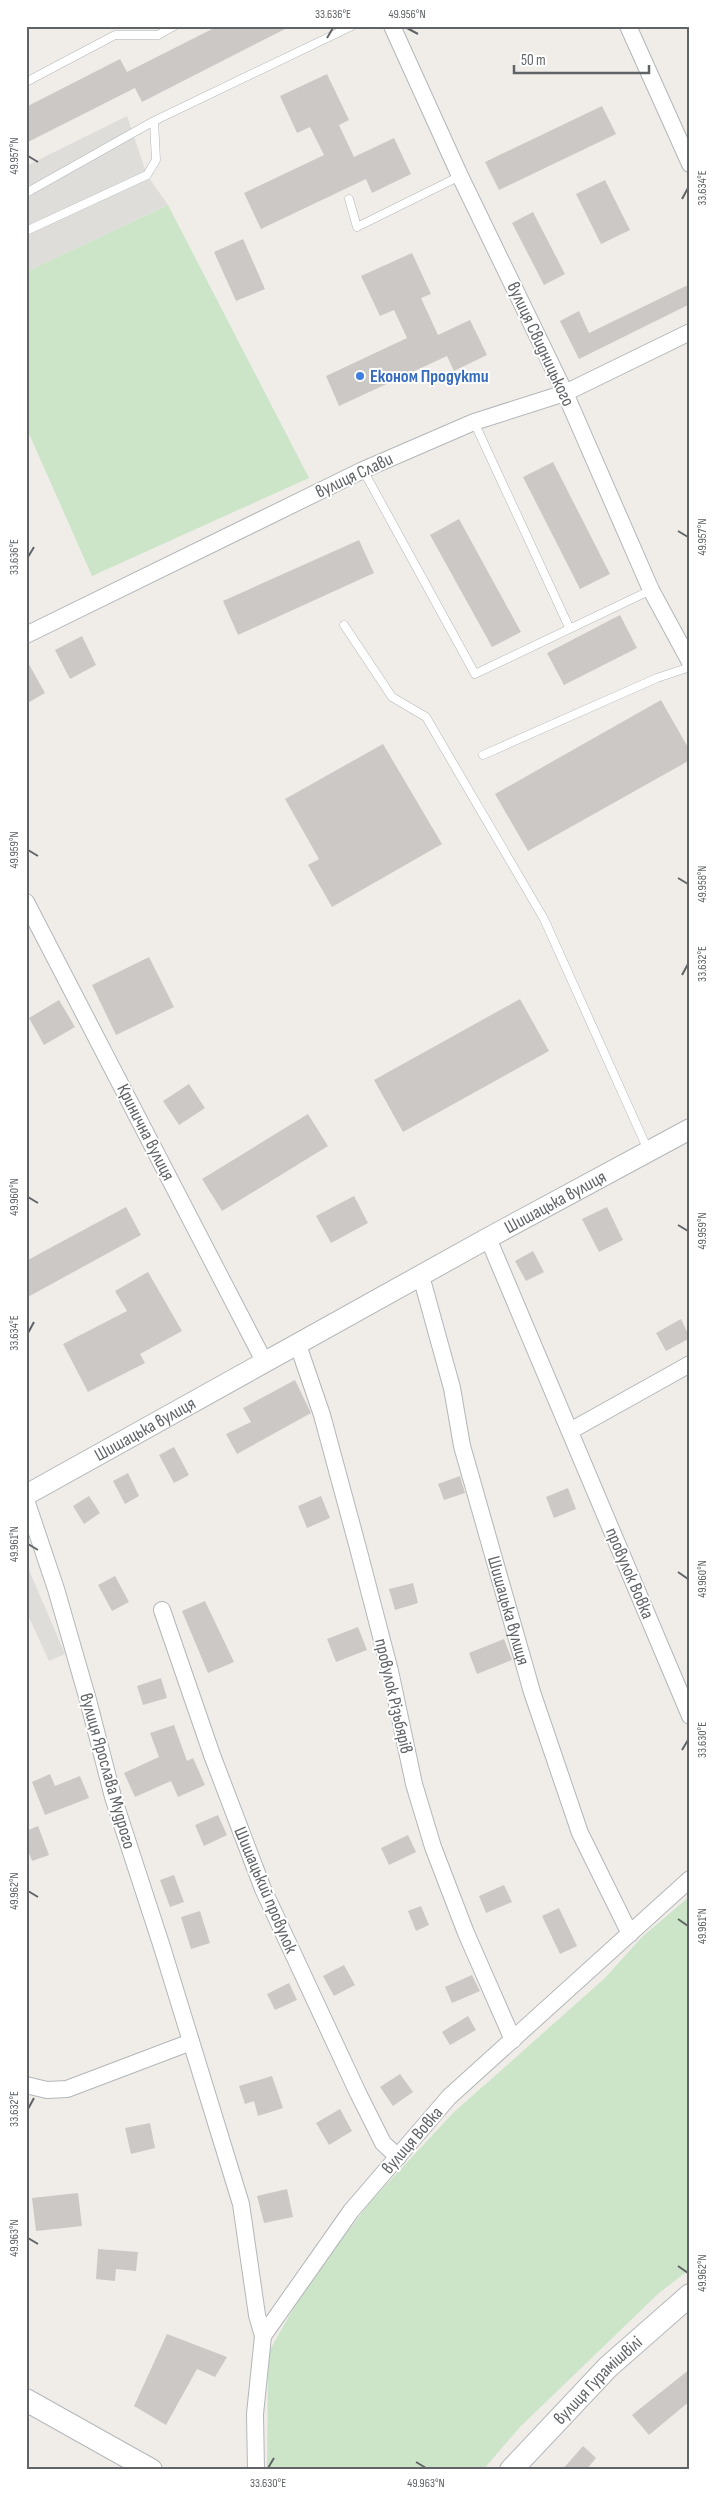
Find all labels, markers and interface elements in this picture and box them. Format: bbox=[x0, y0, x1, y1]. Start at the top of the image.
text: 33.636°E bbox=[315, 7, 351, 22]
text: 49.956°N bbox=[388, 7, 426, 22]
scale bar bbox=[514, 42, 648, 74]
text: 50 m bbox=[521, 51, 546, 70]
text: 49.957°N bbox=[7, 137, 22, 175]
text: 33.634°E bbox=[695, 170, 710, 206]
street label: вулиця Свидницького bbox=[503, 279, 579, 410]
place label: Економ Продукти bbox=[370, 366, 489, 387]
marker: Економ Продукти bbox=[354, 370, 366, 382]
street label: вулиця Слави bbox=[312, 448, 396, 502]
text: 49.957°N bbox=[695, 518, 710, 556]
text: 33.636°E bbox=[7, 539, 22, 575]
text: 49.959°N bbox=[7, 831, 22, 869]
text: 49.958°N bbox=[695, 866, 710, 902]
text: 33.632°E bbox=[695, 946, 710, 982]
street label: Кринична вулиця bbox=[112, 1081, 179, 1184]
street label: Шишацька вулиця bbox=[501, 1166, 610, 1238]
text: 49.960°N bbox=[7, 1178, 22, 1216]
text: 49.959°N bbox=[695, 1212, 710, 1250]
text: 33.634°E bbox=[7, 1315, 22, 1351]
street label: Шишацька вулиця bbox=[91, 1393, 199, 1466]
street label: провулок Вовка bbox=[601, 1524, 658, 1622]
text: 49.961°N bbox=[7, 1526, 22, 1562]
street label: Шишацька вулиця bbox=[483, 1554, 534, 1667]
text: 49.960°N bbox=[695, 1560, 710, 1598]
street label: провулок Різьбярів bbox=[370, 1636, 417, 1756]
street label: вулиця Ярослава Мудрого bbox=[75, 1691, 140, 1851]
text: 33.630°E bbox=[695, 1722, 710, 1758]
street label: Шишацький провулок bbox=[229, 1824, 302, 1957]
text: 49.962°N bbox=[7, 1872, 22, 1910]
text: 49.961°N bbox=[695, 1908, 710, 1944]
text: 33.632°E bbox=[7, 2091, 22, 2127]
street label: вулиця Вовка bbox=[377, 2102, 447, 2178]
text: 49.963°N bbox=[7, 2219, 22, 2257]
text: 49.962°N bbox=[695, 2254, 710, 2292]
street label: вулиця Гурамішвілі bbox=[549, 2332, 647, 2429]
text: 33.630°E bbox=[250, 2476, 286, 2491]
text: 49.963°N bbox=[407, 2476, 445, 2491]

